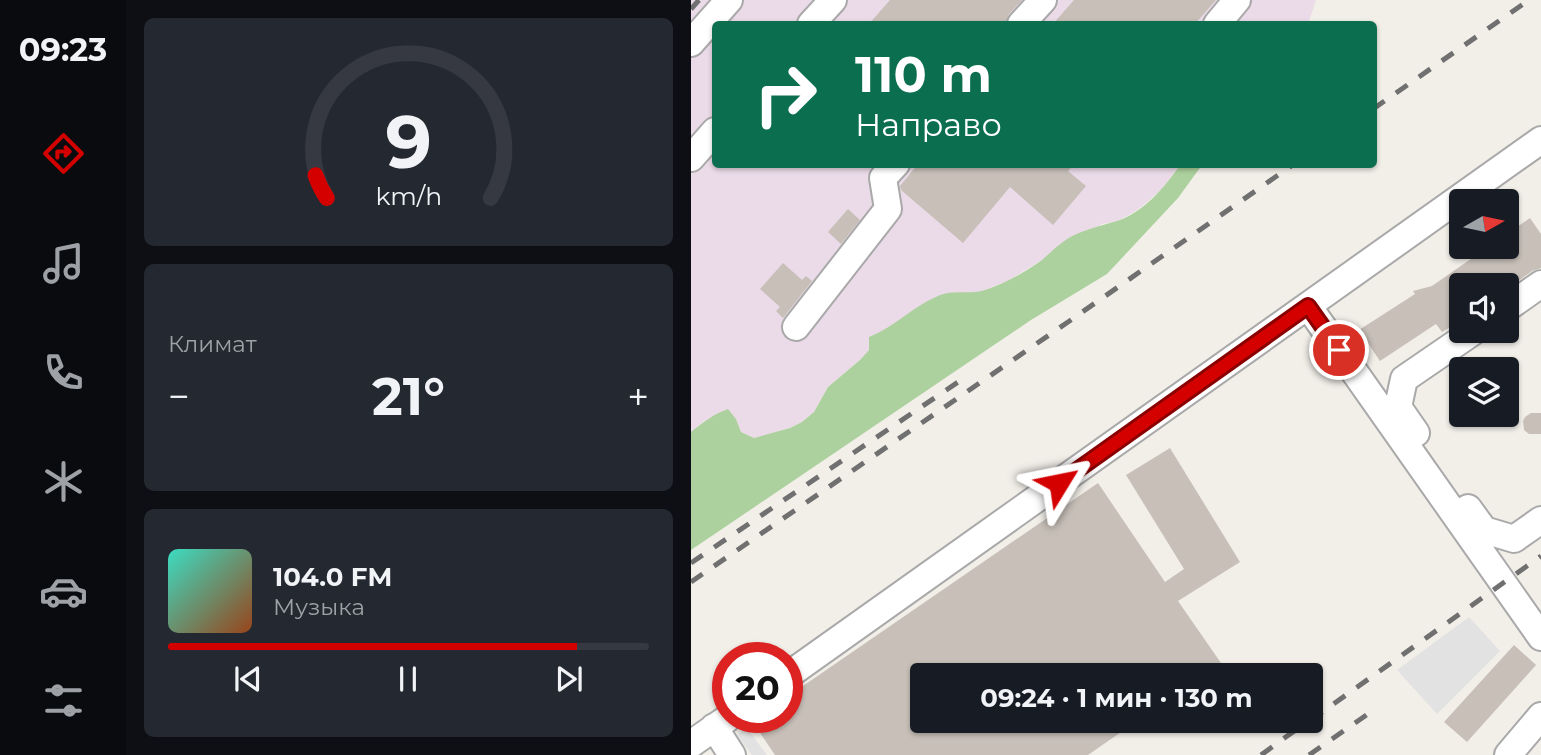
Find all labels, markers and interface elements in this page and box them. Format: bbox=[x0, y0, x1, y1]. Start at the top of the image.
text: 09:23 bbox=[19, 30, 107, 69]
text: 110 m bbox=[855, 45, 992, 104]
icon: right bbox=[740, 49, 831, 140]
text: 9 bbox=[385, 98, 432, 186]
text: Направо bbox=[855, 105, 1002, 144]
icon: directions bbox=[39, 129, 88, 178]
text: km/h bbox=[375, 181, 442, 211]
north arrow bbox=[1449, 189, 1519, 259]
map controls bbox=[1449, 189, 1519, 427]
icon: music bbox=[39, 239, 88, 288]
button: sound bbox=[1449, 273, 1519, 343]
pin bbox=[1309, 320, 1369, 380]
text: Климат bbox=[168, 330, 257, 358]
icon: arrive bbox=[1320, 331, 1358, 369]
icon: phone bbox=[39, 348, 88, 397]
button: layers bbox=[1449, 357, 1519, 427]
text: 21° bbox=[372, 365, 445, 428]
text: − bbox=[168, 373, 190, 420]
text: + bbox=[627, 373, 649, 420]
position arrow bbox=[1022, 446, 1096, 520]
icon: climate bbox=[39, 457, 88, 506]
text: 104.0 FM bbox=[273, 561, 392, 593]
icon: car bbox=[39, 567, 88, 616]
text: Музыка bbox=[273, 593, 365, 621]
speed limit sign: 20 bbox=[712, 642, 803, 733]
icon: previous bbox=[229, 660, 267, 698]
icon: pause bbox=[389, 660, 427, 698]
icon: next bbox=[550, 660, 588, 698]
icon: filters bbox=[39, 676, 88, 725]
text: 09:24 · 1 мин · 130 m bbox=[980, 682, 1253, 714]

